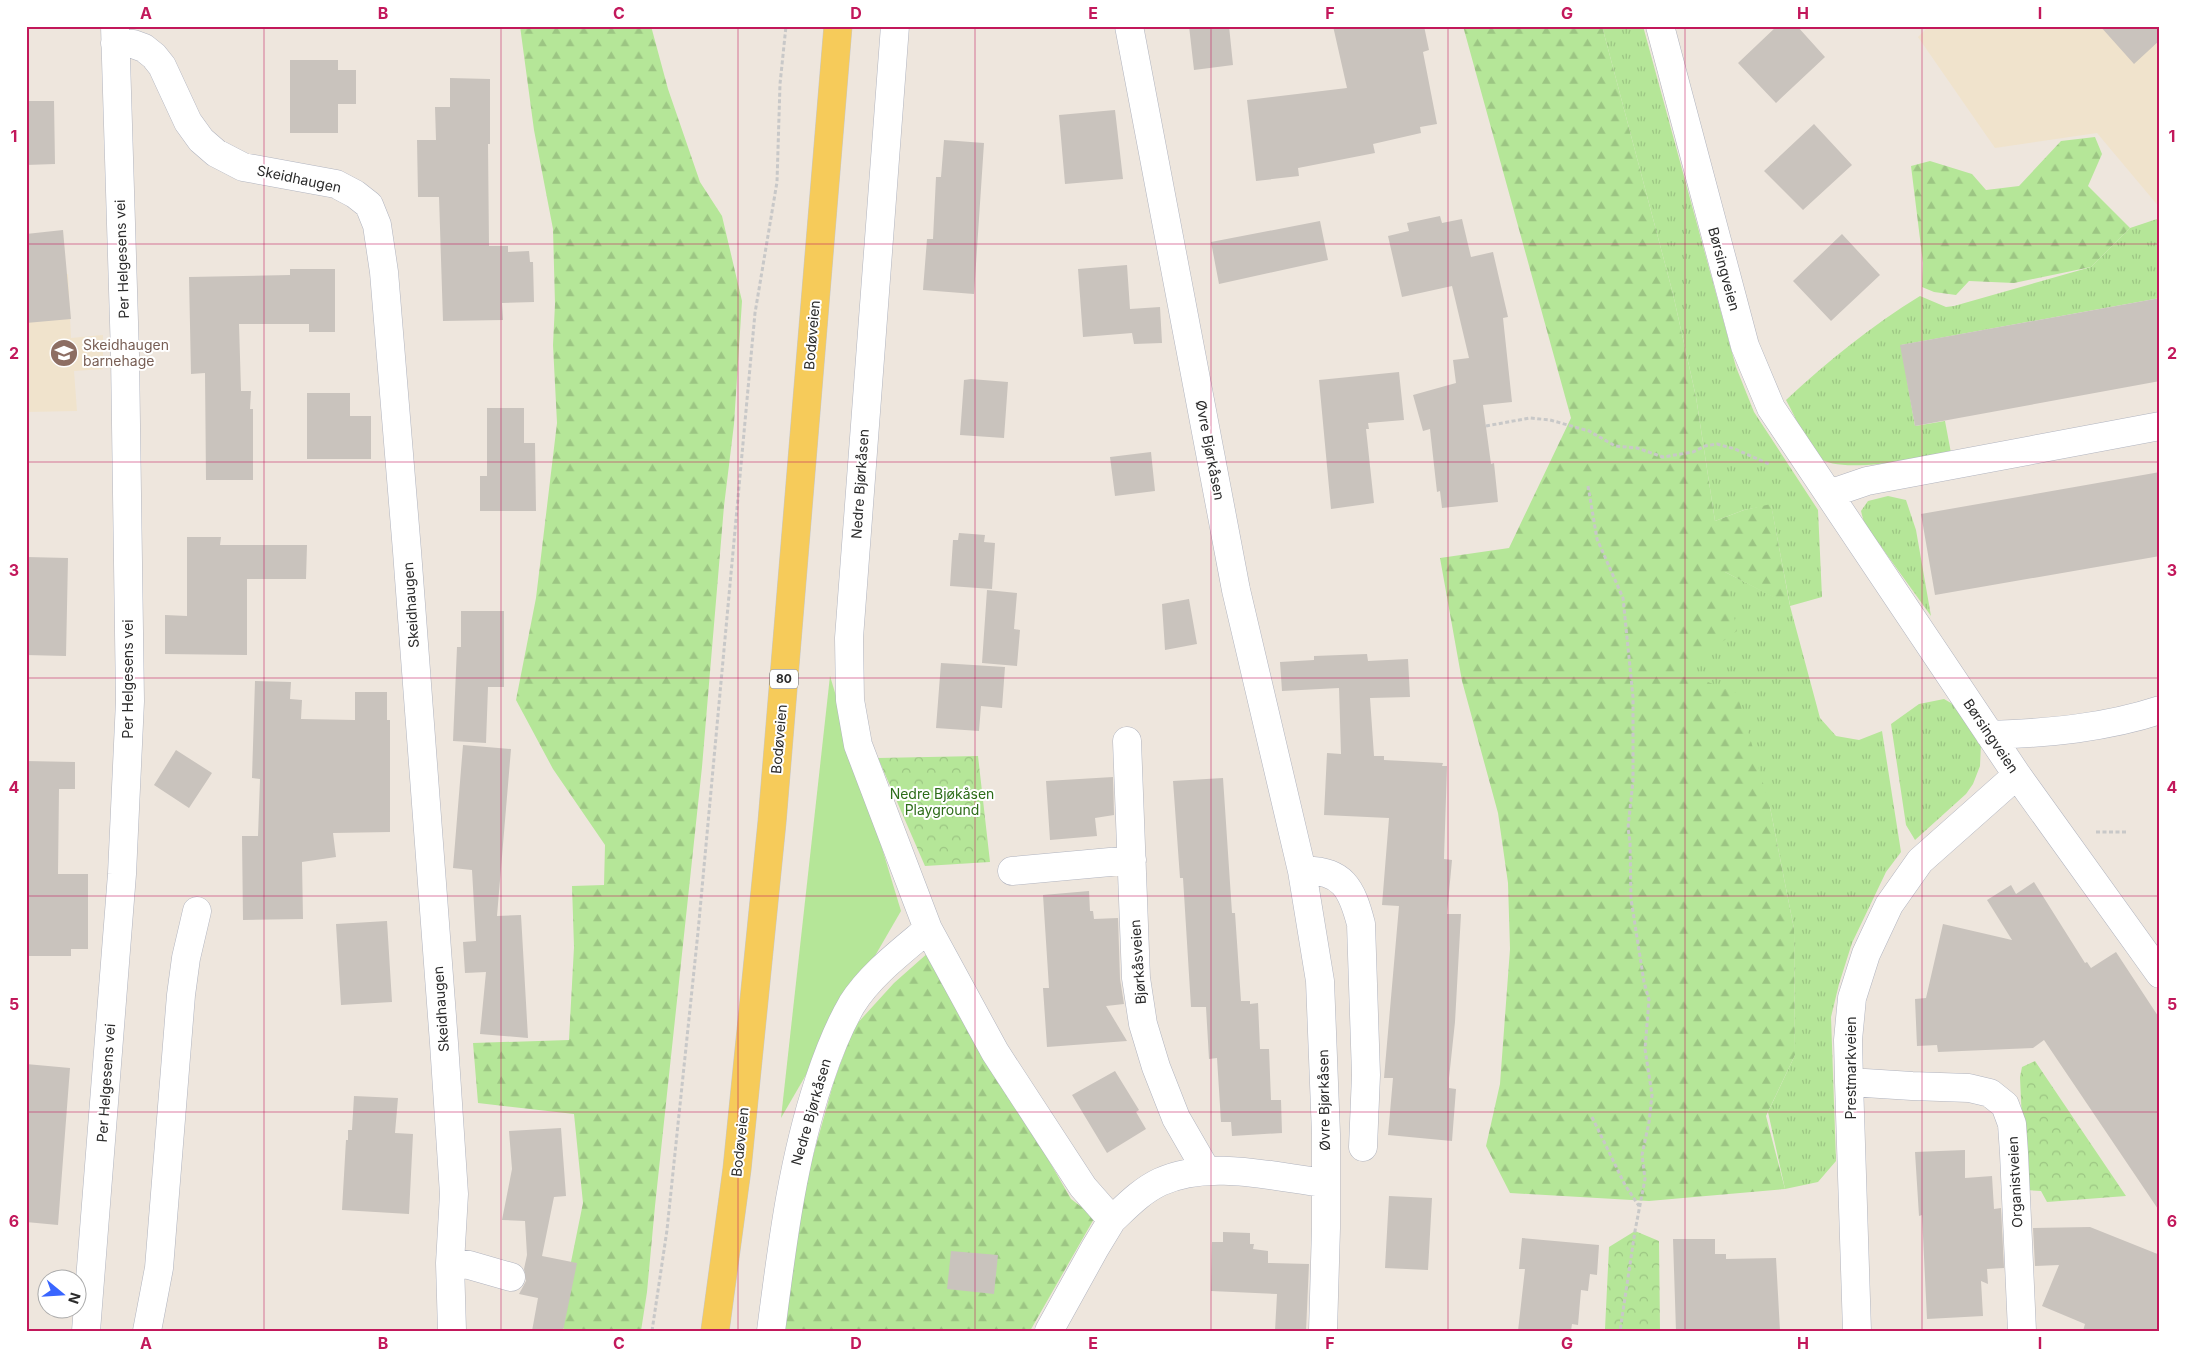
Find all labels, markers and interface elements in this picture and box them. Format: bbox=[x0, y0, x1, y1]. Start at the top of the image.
text: A bbox=[140, 3, 152, 23]
text: B bbox=[378, 3, 388, 23]
text: C bbox=[613, 3, 625, 23]
text: D bbox=[850, 3, 862, 23]
text: E bbox=[1088, 3, 1098, 23]
text: F bbox=[1325, 3, 1335, 23]
text: G bbox=[1561, 3, 1573, 23]
text: H bbox=[1797, 3, 1809, 23]
text: I bbox=[2038, 3, 2042, 23]
text: 1 bbox=[11, 126, 17, 146]
text: 1 bbox=[2169, 126, 2175, 146]
street label: Skeidhaugen bbox=[255, 161, 343, 196]
street label: Per Helgesens vei bbox=[111, 199, 132, 319]
street label: Børsingveien bbox=[1705, 225, 1744, 313]
street label: Bodøveien bbox=[800, 299, 823, 370]
place label: Skeidhaugen barnehage bbox=[83, 336, 169, 369]
school or university icon: Skeidhaugen barnehage bbox=[49, 338, 79, 368]
text: 2 bbox=[9, 343, 19, 363]
text: 2 bbox=[2167, 343, 2177, 363]
street label: Øvre Bjørkåsen bbox=[1192, 398, 1229, 501]
street label: Nedre Bjørkåsen bbox=[847, 428, 872, 540]
text: 3 bbox=[9, 560, 19, 580]
text: 3 bbox=[2167, 560, 2177, 580]
street label: Skeidhaugen bbox=[399, 562, 422, 648]
street label: Per Helgesens vei bbox=[119, 619, 136, 739]
road number: 80 bbox=[770, 670, 798, 689]
street label: Børsingveien bbox=[1960, 695, 2023, 776]
street label: Bodøveien bbox=[767, 703, 790, 774]
text: 4 bbox=[9, 777, 20, 797]
text: 4 bbox=[2167, 777, 2178, 797]
park label: Nedre Bjøkåsen Playground bbox=[890, 785, 994, 818]
street label: Bjørkåsveien bbox=[1126, 919, 1149, 1005]
street label: Skeidhaugen bbox=[429, 966, 452, 1052]
text: 5 bbox=[9, 994, 19, 1014]
text: 5 bbox=[2167, 994, 2177, 1014]
street label: Prestmarkveien bbox=[1842, 1017, 1859, 1120]
street label: Per Helgesens vei bbox=[93, 1023, 118, 1143]
street label: Øvre Bjørkåsen bbox=[1314, 1049, 1333, 1151]
street label: Nedre Bjørkåsen bbox=[787, 1057, 834, 1167]
street label: Bodøveien bbox=[727, 1106, 752, 1178]
street label: Organistveien bbox=[2004, 1136, 2025, 1228]
text: 6 bbox=[9, 1211, 19, 1231]
text: 6 bbox=[2167, 1211, 2177, 1231]
north arrow bbox=[38, 1270, 88, 1320]
text: N bbox=[65, 1290, 85, 1306]
text: A bbox=[140, 1333, 152, 1353]
text: B bbox=[378, 1333, 388, 1353]
text: C bbox=[613, 1333, 625, 1353]
text: D bbox=[850, 1333, 862, 1353]
text: E bbox=[1088, 1333, 1098, 1353]
text: F bbox=[1325, 1333, 1335, 1353]
text: G bbox=[1561, 1333, 1573, 1353]
text: H bbox=[1797, 1333, 1809, 1353]
text: I bbox=[2038, 1333, 2042, 1353]

